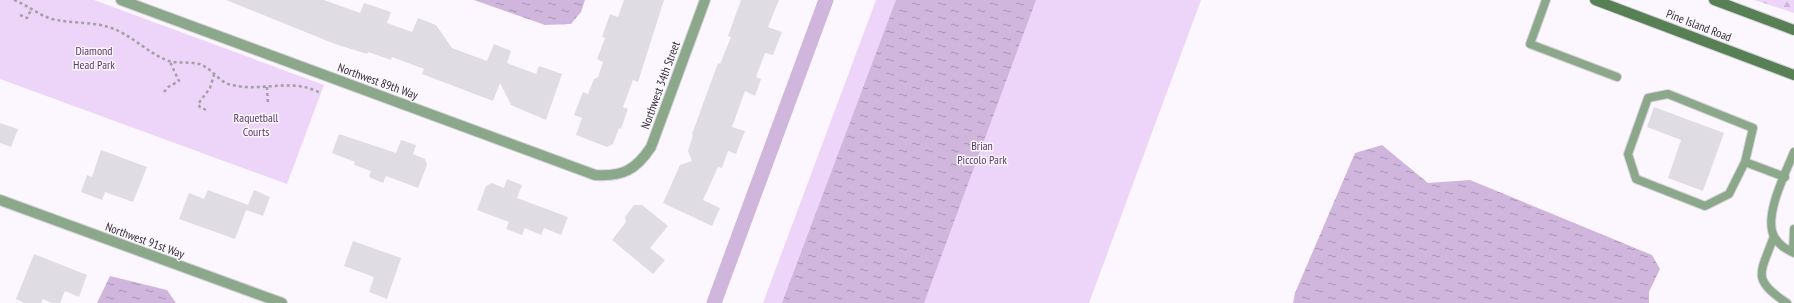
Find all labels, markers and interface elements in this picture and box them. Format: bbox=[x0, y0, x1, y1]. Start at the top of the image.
street label: Pine Island Road bbox=[1664, 6, 1734, 44]
street label: Northwest 34th Street bbox=[637, 38, 683, 131]
park label: Diamond Head Park bbox=[73, 43, 115, 72]
street label: Northwest 89th Way bbox=[336, 60, 421, 103]
park label: Raquetball Courts bbox=[234, 110, 279, 139]
park label: Brian Piccolo Park bbox=[957, 138, 1007, 167]
street label: Northwest 91st Way bbox=[103, 219, 187, 261]

